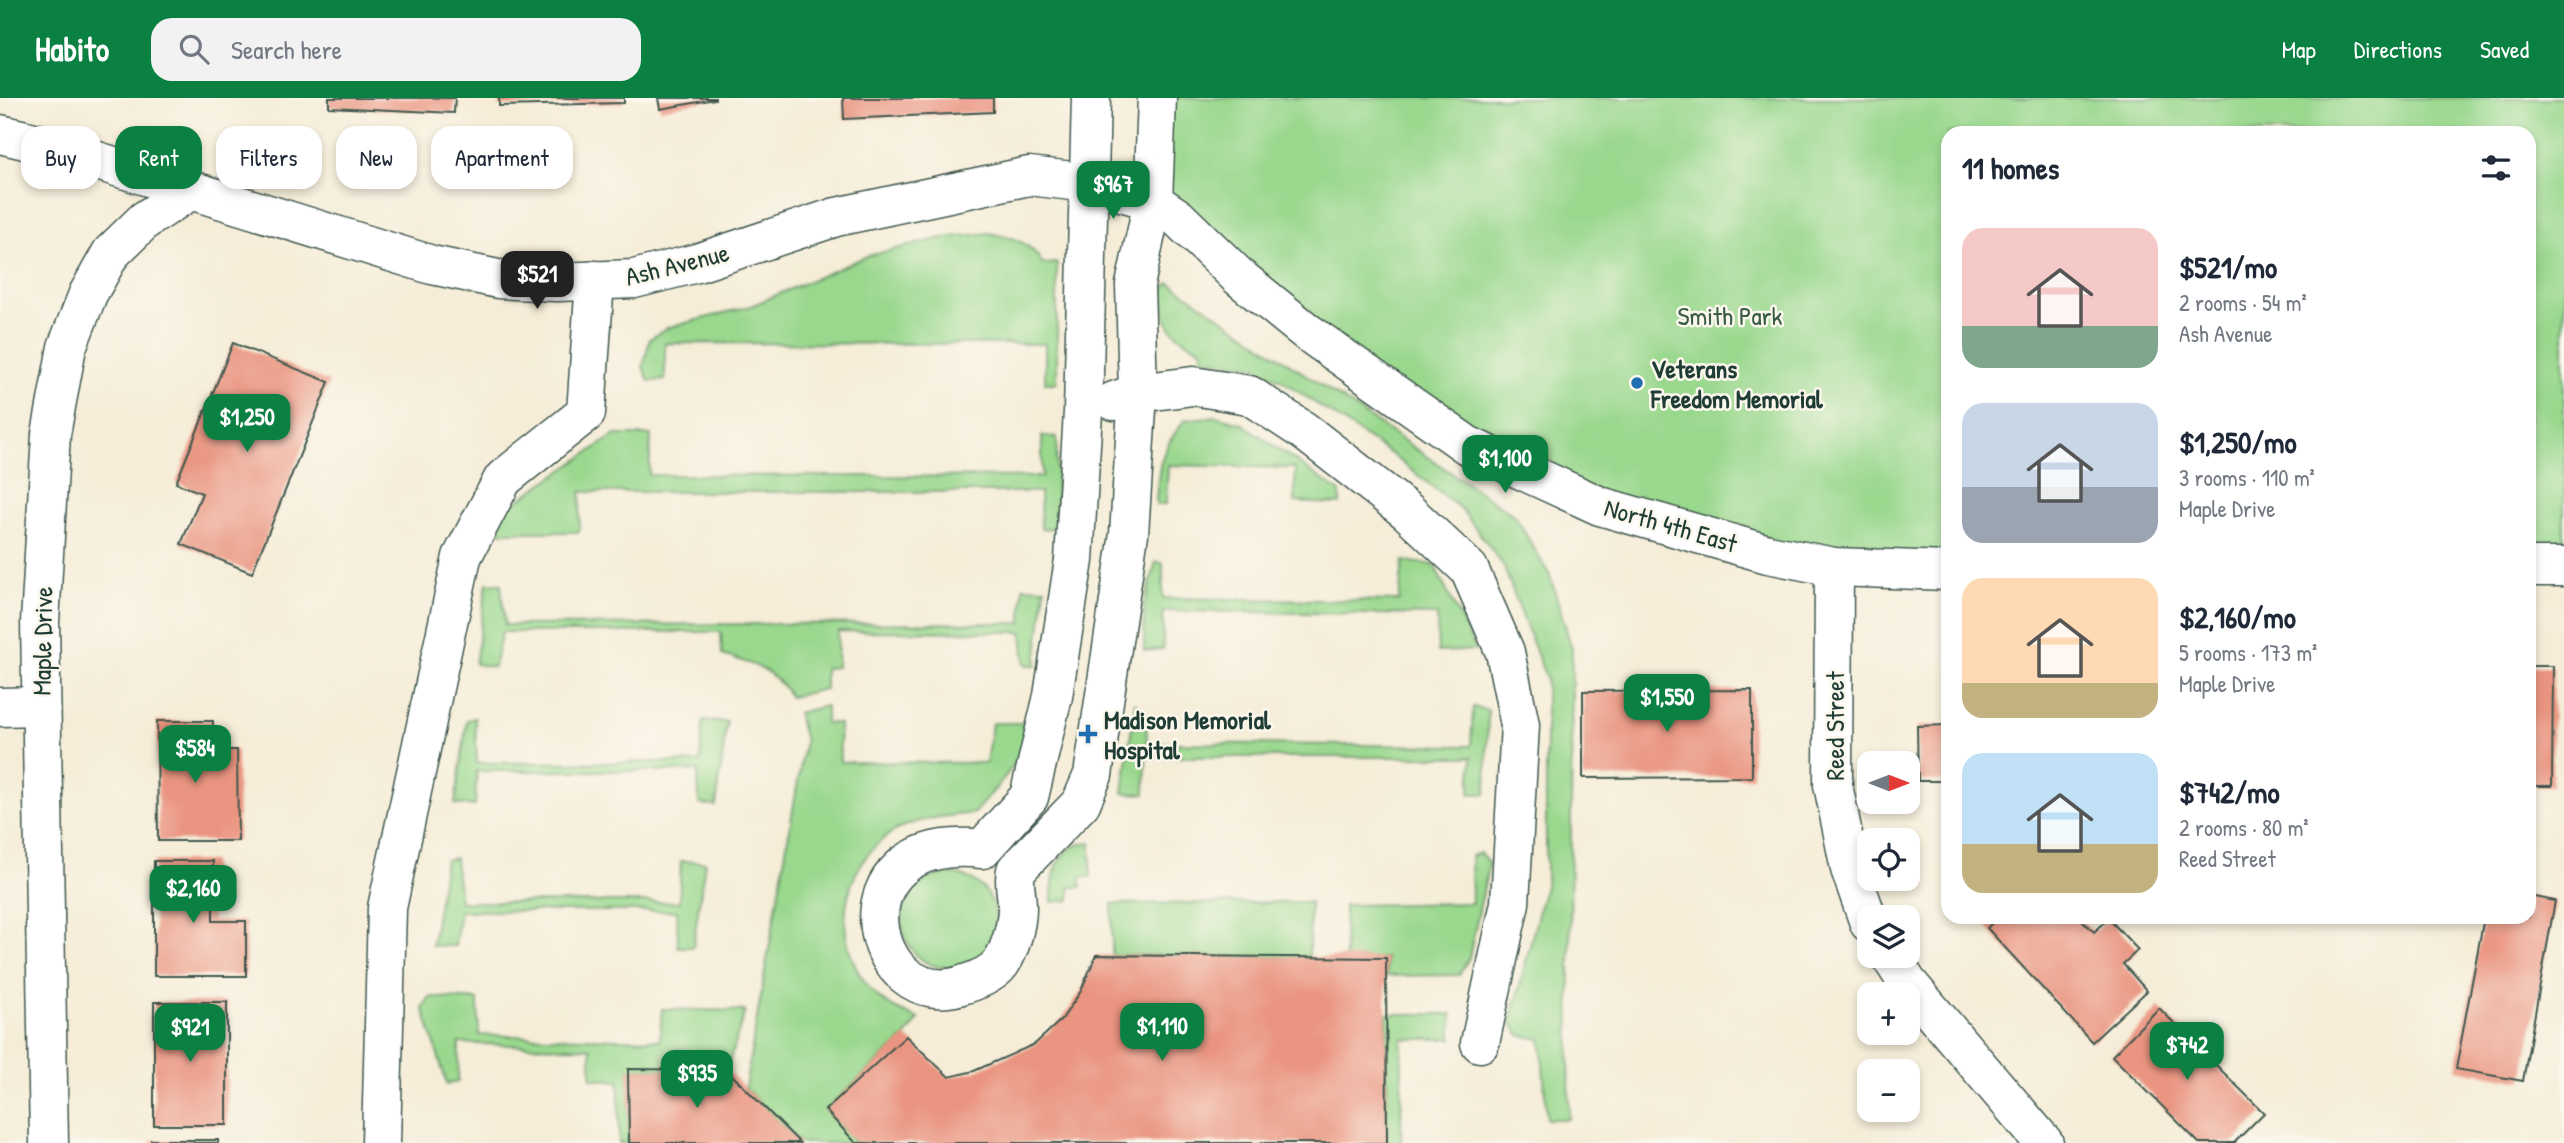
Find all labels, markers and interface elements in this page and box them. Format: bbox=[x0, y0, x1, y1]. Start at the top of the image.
search box bbox=[151, 18, 641, 81]
text: Habito bbox=[35, 27, 109, 71]
icon: search bbox=[175, 30, 213, 68]
text: Search here bbox=[231, 32, 342, 67]
text: Map bbox=[2282, 33, 2316, 65]
text: Directions bbox=[2354, 33, 2442, 65]
text: Saved bbox=[2480, 33, 2529, 65]
chip: Buy bbox=[21, 126, 101, 189]
chip: Rent bbox=[115, 126, 202, 189]
chip: Filters bbox=[216, 126, 322, 189]
chip: New bbox=[336, 126, 417, 189]
chip: Apartment bbox=[431, 126, 573, 189]
text: 11 homes bbox=[1962, 148, 2059, 188]
icon: filters bbox=[2477, 149, 2515, 187]
pin: $967 bbox=[1072, 162, 1154, 221]
text: $967 bbox=[1093, 168, 1133, 199]
street label: Ash Avenue bbox=[622, 234, 732, 294]
text: $521/mo bbox=[2179, 247, 2277, 287]
pin: $521 bbox=[496, 252, 578, 311]
icon: home bbox=[2018, 256, 2102, 340]
text: $521 bbox=[517, 258, 557, 289]
text: 2 rooms · 54 m² bbox=[2179, 287, 2307, 318]
park label: Smith Park bbox=[1678, 298, 1783, 333]
text: Ash Avenue bbox=[2179, 318, 2272, 349]
place label: Veterans Freedom Memorial bbox=[1650, 351, 1824, 416]
marker: Veterans Freedom Memorial bbox=[1629, 375, 1645, 391]
pin: $1,250 bbox=[190, 394, 304, 454]
text: $1,250 bbox=[219, 401, 275, 432]
text: $1,250/mo bbox=[2179, 422, 2297, 462]
icon: home bbox=[2018, 431, 2102, 515]
pin: $1,100 bbox=[1448, 436, 1562, 495]
text: $1,100 bbox=[1478, 442, 1532, 473]
text: 3 rooms · 110 m² bbox=[2179, 462, 2315, 493]
street label: North 4th East bbox=[1601, 489, 1742, 561]
text: Maple Drive bbox=[2179, 493, 2275, 524]
street label: Maple Drive bbox=[24, 586, 60, 696]
text: $2,160/mo bbox=[2179, 597, 2296, 637]
icon: home bbox=[2018, 606, 2102, 690]
text: 5 rooms · 173 m² bbox=[2179, 637, 2317, 668]
text: Maple Drive bbox=[2179, 668, 2275, 699]
street label: Reed Street bbox=[1817, 670, 1852, 781]
pin: $1,550 bbox=[1610, 674, 1724, 734]
text: $1,550 bbox=[1640, 681, 1694, 712]
place label: Madison Memorial Hospital bbox=[1104, 702, 1272, 768]
marker: Madison Memorial Hospital bbox=[1078, 724, 1098, 744]
pin: $584 bbox=[154, 726, 236, 785]
text: $584 bbox=[175, 732, 215, 763]
north arrow bbox=[1857, 751, 1920, 814]
map controls bbox=[1857, 751, 1920, 1122]
text: $742/mo bbox=[2179, 772, 2280, 812]
icon: home bbox=[2018, 781, 2102, 865]
text: 2 rooms · 80 m² bbox=[2179, 812, 2309, 843]
button: locate bbox=[1857, 828, 1920, 891]
text: Reed Street bbox=[2179, 843, 2276, 874]
pin: $2,160 bbox=[136, 866, 250, 925]
text: $2,160 bbox=[166, 872, 220, 903]
button: layers bbox=[1857, 905, 1920, 968]
button: + bbox=[1857, 982, 1920, 1045]
pin: $921 bbox=[149, 1004, 231, 1064]
pin: $1,110 bbox=[1105, 1004, 1219, 1063]
text: $1,110 bbox=[1136, 1010, 1188, 1041]
text: $921 bbox=[170, 1011, 210, 1042]
pin: $742 bbox=[2146, 1023, 2228, 1082]
text: $742 bbox=[2166, 1029, 2208, 1060]
pin: $935 bbox=[656, 1051, 738, 1110]
text: $935 bbox=[677, 1057, 717, 1088]
button: − bbox=[1857, 1059, 1920, 1122]

